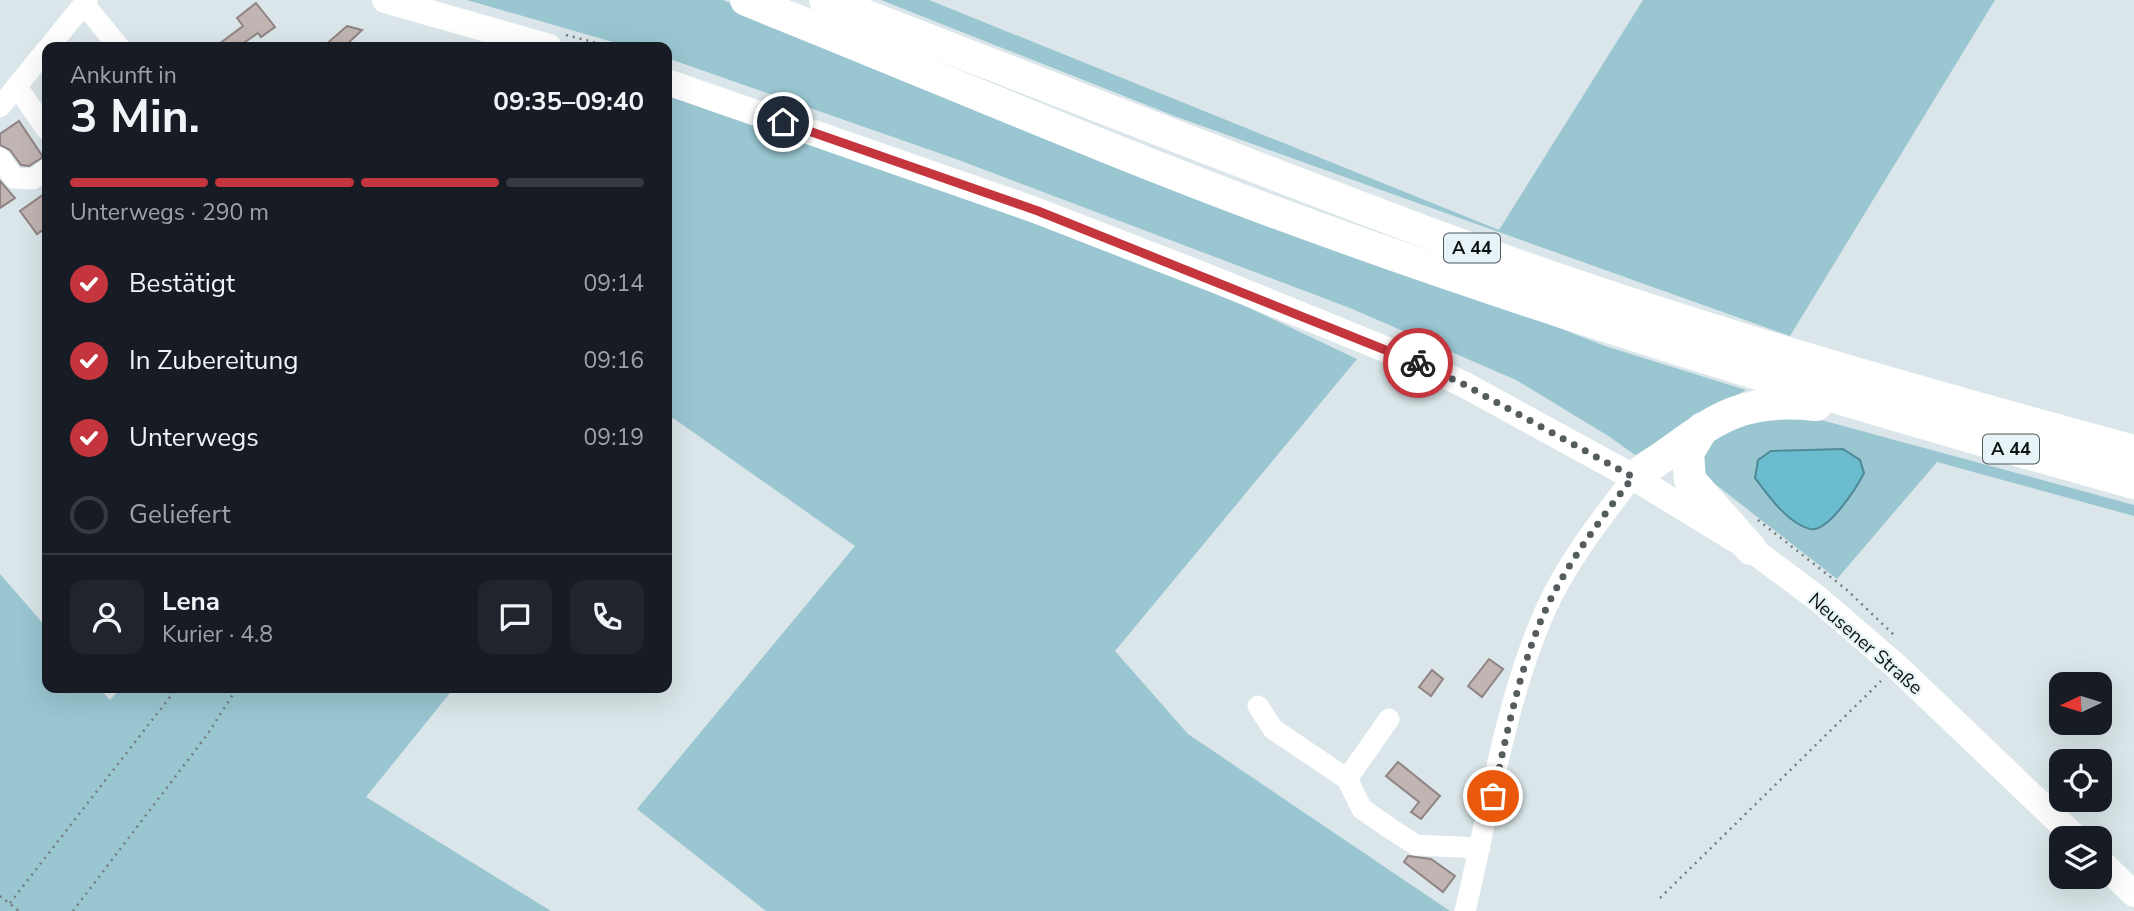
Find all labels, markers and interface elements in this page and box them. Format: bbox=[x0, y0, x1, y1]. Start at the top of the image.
text: Ankunft in bbox=[70, 60, 177, 91]
text: 09:35–09:40 bbox=[493, 84, 644, 119]
text: 3 Min. bbox=[70, 85, 200, 148]
pin bbox=[753, 92, 813, 152]
icon: home bbox=[764, 103, 802, 141]
text: Unterwegs · 290 m bbox=[70, 197, 269, 228]
road number: A 44 bbox=[1444, 234, 1500, 262]
icon: check bbox=[70, 265, 108, 303]
text: Bestätigt bbox=[129, 266, 235, 301]
text: 09:14 bbox=[584, 268, 644, 299]
courier bbox=[1383, 328, 1453, 398]
icon: check bbox=[70, 342, 108, 380]
text: In Zubereitung bbox=[129, 343, 298, 378]
icon: bike bbox=[1399, 344, 1437, 382]
text: 09:16 bbox=[584, 345, 644, 376]
icon: check bbox=[70, 419, 108, 457]
text: Unterwegs bbox=[129, 420, 259, 455]
text: 09:19 bbox=[584, 422, 644, 453]
road number: A 44 bbox=[1983, 434, 2039, 463]
text: Geliefert bbox=[129, 497, 230, 532]
button: person bbox=[70, 580, 144, 654]
button: chat bbox=[478, 580, 552, 654]
button: phone bbox=[570, 580, 644, 654]
text: Lena bbox=[162, 584, 220, 619]
street label: Neusener Straße bbox=[1803, 587, 1928, 701]
text: Kurier · 4.8 bbox=[162, 619, 273, 650]
north arrow bbox=[2049, 672, 2112, 735]
map controls bbox=[2049, 672, 2112, 889]
button: locate bbox=[2049, 749, 2112, 812]
pin bbox=[1463, 766, 1523, 826]
icon: bag bbox=[1474, 777, 1512, 815]
button: layers bbox=[2049, 826, 2112, 889]

